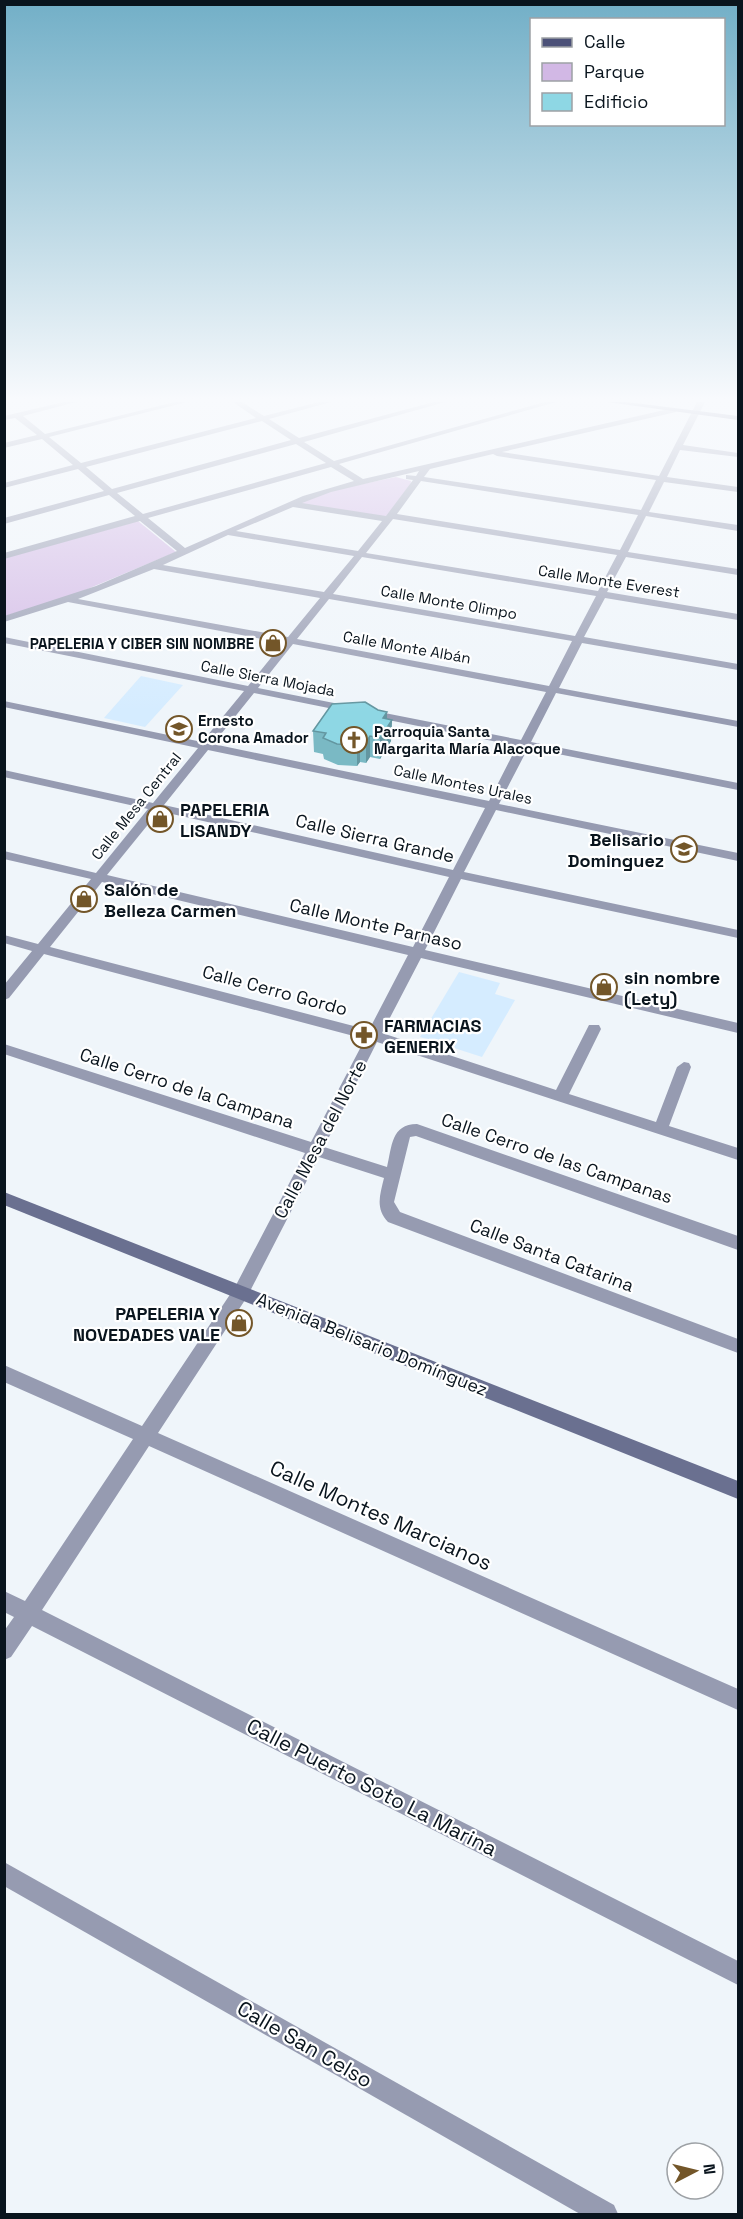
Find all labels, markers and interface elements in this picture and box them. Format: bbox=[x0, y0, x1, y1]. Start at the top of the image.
legend bbox=[530, 18, 725, 126]
text: Calle bbox=[584, 30, 625, 53]
text: Parque bbox=[584, 60, 645, 83]
text: Edificio bbox=[584, 90, 648, 113]
street label: Calle Monte Everest bbox=[537, 560, 681, 602]
street label: Calle Monte Olimpo bbox=[379, 581, 519, 623]
street label: Calle Monte Albán bbox=[342, 626, 472, 668]
shop icon: PAPELERIA Y CIBER SIN NOMBRE bbox=[258, 628, 288, 658]
place label: PAPELERIA Y CIBER SIN NOMBRE bbox=[30, 634, 254, 653]
street label: Calle Sierra Mojada bbox=[199, 656, 337, 700]
place label: Ernesto Corona Amador bbox=[198, 711, 309, 747]
school or university icon: Ernesto Corona Amador bbox=[164, 714, 194, 744]
place label: Parroquia Santa Margarita María Alacoque bbox=[374, 722, 561, 758]
church icon: Parroquia Santa Margarita María Alacoque bbox=[339, 725, 369, 755]
street label: Calle Mesa Central bbox=[87, 748, 185, 864]
street label: Calle Montes Urales bbox=[392, 760, 534, 808]
place label: PAPELERIA LISANDY bbox=[180, 798, 270, 842]
shop icon: PAPELERIA LISANDY bbox=[145, 804, 175, 834]
street label: Calle Sierra Grande bbox=[293, 809, 457, 867]
place label: Belisario Dominguez bbox=[568, 828, 664, 872]
school or university icon: Belisario Dominguez bbox=[669, 834, 699, 864]
place label: Salón de Belleza Carmen bbox=[104, 878, 236, 922]
shop icon: Salón de Belleza Carmen bbox=[69, 884, 99, 914]
street label: Calle Monte Parnaso bbox=[287, 893, 465, 955]
street label: Calle Cerro Gordo bbox=[200, 960, 350, 1020]
place label: sin nombre (Lety) bbox=[624, 966, 720, 1010]
shop icon: sin nombre (Lety) bbox=[589, 972, 619, 1002]
place label: FARMACIAS GENERIX bbox=[384, 1014, 482, 1058]
pharmacy icon: FARMACIAS GENERIX bbox=[349, 1020, 379, 1050]
street label: Calle Cerro de la Campana bbox=[77, 1042, 297, 1134]
street label: Calle Mesa del Norte bbox=[268, 1056, 372, 1222]
street label: Calle Cerro de las Campanas bbox=[438, 1108, 676, 1208]
street label: Calle Santa Catarina bbox=[467, 1213, 637, 1297]
street label: Avenida Belisario Domínguez bbox=[253, 1287, 491, 1401]
place label: PAPELERIA Y NOVEDADES VALE bbox=[73, 1302, 221, 1346]
shop icon: PAPELERIA Y NOVEDADES VALE bbox=[224, 1308, 254, 1338]
street label: Calle Montes Marcianos bbox=[266, 1454, 496, 1576]
street label: Calle Puerto Soto La Marina bbox=[242, 1712, 502, 1862]
street label: Calle San Celso bbox=[232, 1994, 378, 2094]
north arrow bbox=[665, 2141, 725, 2201]
text: N bbox=[698, 2163, 720, 2176]

